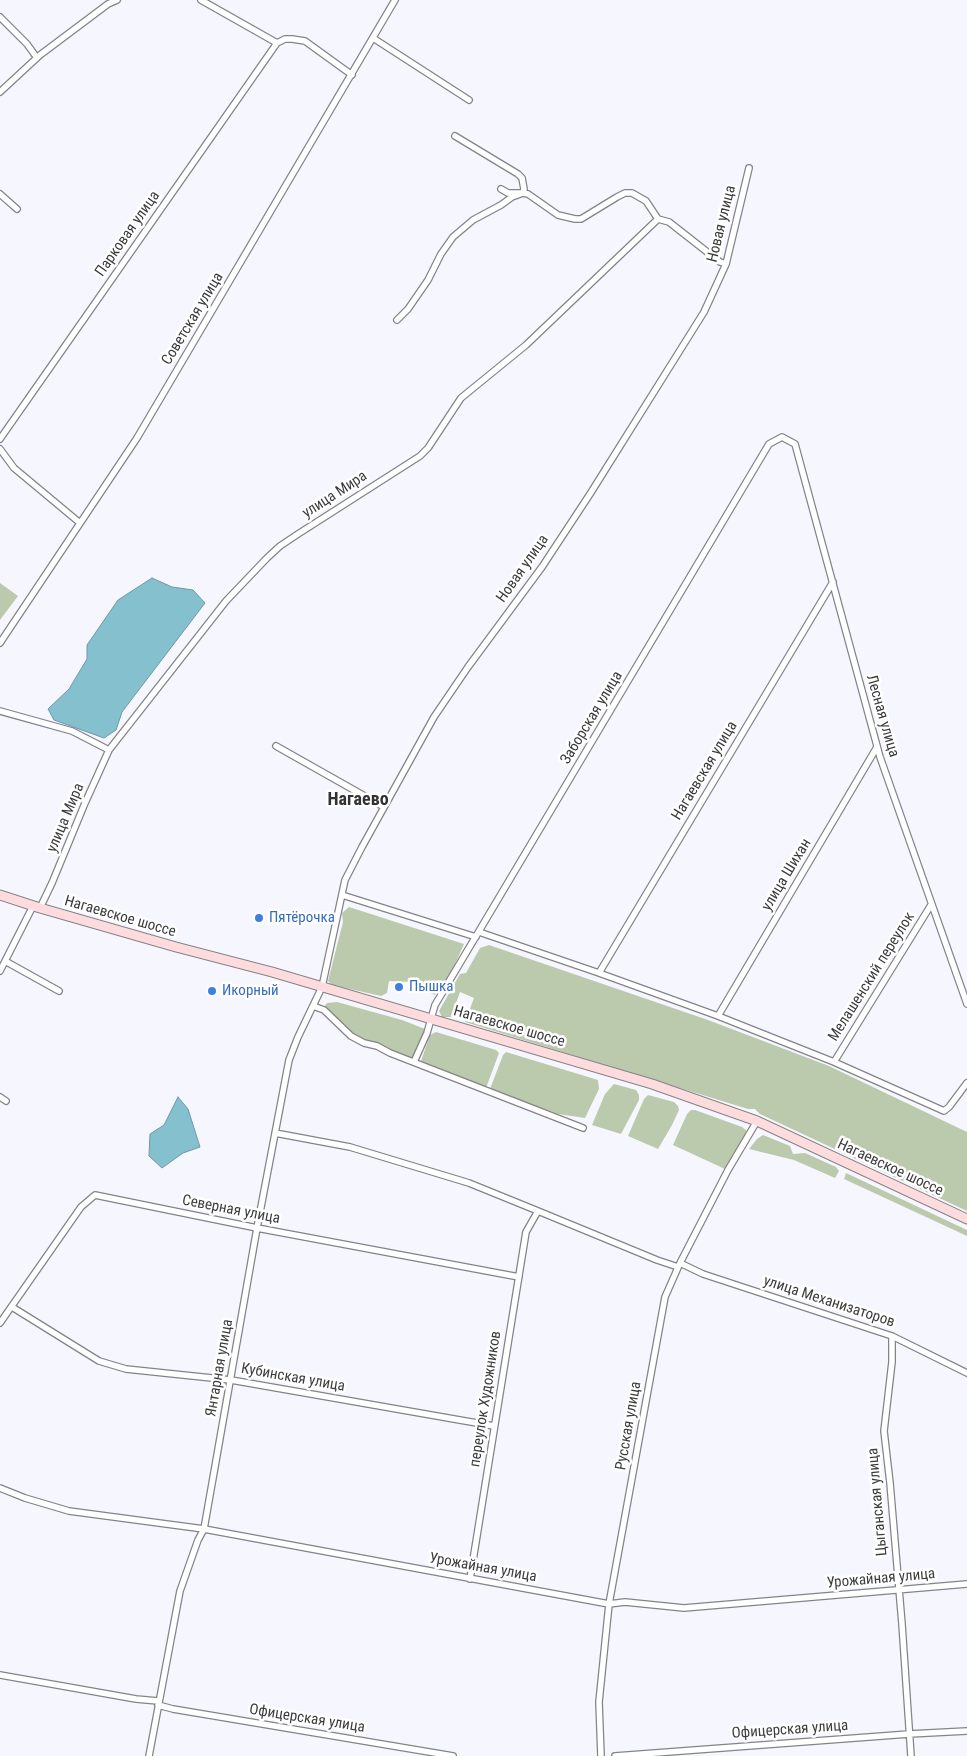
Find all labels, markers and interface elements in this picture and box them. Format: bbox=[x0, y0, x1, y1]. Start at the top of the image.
street label: Новая улица bbox=[704, 184, 740, 264]
street label: Парковая улица bbox=[92, 188, 164, 280]
street label: Советская улица bbox=[158, 270, 228, 368]
street label: улица Мира bbox=[299, 467, 371, 523]
street label: Новая улица bbox=[493, 532, 553, 606]
street label: Заборская улица bbox=[557, 668, 627, 768]
street label: Лесная улица bbox=[862, 673, 902, 759]
street label: Нагаевская улица bbox=[668, 718, 742, 824]
street label: улица Мира bbox=[43, 781, 89, 855]
district label: Нагаево bbox=[327, 789, 389, 811]
street label: улица Шихан bbox=[758, 836, 816, 914]
street label: Нагаевское шоссе bbox=[62, 893, 178, 941]
place label: Пятёрочка bbox=[269, 909, 335, 927]
street label: Мелашенский переулок bbox=[825, 909, 919, 1045]
marker: Пятёрочка bbox=[253, 912, 265, 924]
place label: Пышка bbox=[409, 978, 453, 996]
marker: Пышка bbox=[393, 981, 405, 993]
place label: Икорный bbox=[222, 982, 279, 1000]
marker: Икорный bbox=[206, 985, 218, 997]
street label: Нагаевское шоссе bbox=[451, 1003, 567, 1051]
street label: Нагаевское шоссе bbox=[834, 1136, 946, 1200]
street label: Северная улица bbox=[181, 1192, 281, 1228]
street label: улица Механизаторов bbox=[761, 1272, 897, 1332]
street label: Янтарная улица bbox=[203, 1318, 237, 1418]
street label: переулок Художников bbox=[466, 1330, 506, 1468]
street label: Кубинская улица bbox=[240, 1360, 346, 1396]
street label: Русская улица bbox=[612, 1380, 646, 1472]
street label: Цыганская улица bbox=[864, 1447, 892, 1557]
street label: Урожайная улица bbox=[428, 1550, 538, 1586]
street label: Урожайная улица bbox=[826, 1565, 936, 1593]
street label: Офицерская улица bbox=[248, 1701, 366, 1737]
street label: Офицерская улица bbox=[731, 1717, 849, 1743]

